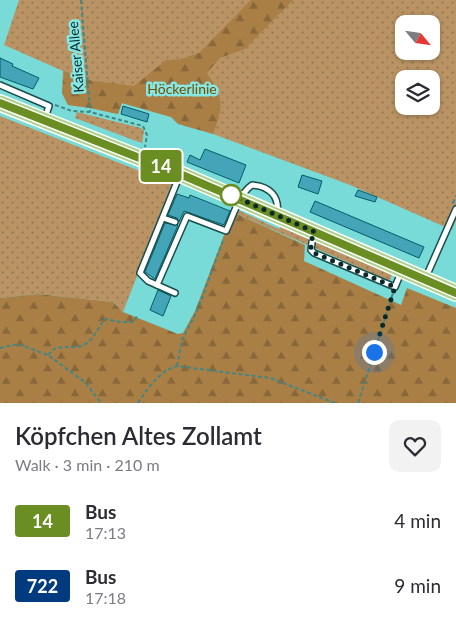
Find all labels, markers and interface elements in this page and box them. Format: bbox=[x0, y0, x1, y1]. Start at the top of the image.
north arrow bbox=[395, 15, 440, 60]
map controls bbox=[395, 15, 440, 115]
street label: Kaiser Allee bbox=[64, 21, 87, 94]
button: layers bbox=[395, 70, 440, 115]
park label: Höckerlinie bbox=[147, 80, 217, 97]
line badge: 14 bbox=[138, 150, 184, 182]
text: 14 bbox=[151, 155, 171, 177]
unlabelled marker bbox=[220, 184, 242, 206]
your location bbox=[362, 340, 387, 365]
button: heart bbox=[389, 420, 441, 472]
text: Köpfchen Altes Zollamt bbox=[15, 421, 262, 450]
text: Walk · 3 min · 210 m bbox=[15, 455, 160, 474]
text: Bus bbox=[85, 500, 116, 523]
text: 4 min bbox=[394, 509, 441, 532]
text: 14 bbox=[32, 510, 53, 532]
text: 17:13 bbox=[85, 523, 126, 542]
text: Bus bbox=[85, 565, 116, 588]
text: 9 min bbox=[394, 574, 441, 597]
text: 722 bbox=[27, 575, 58, 597]
text: 17:18 bbox=[85, 588, 126, 607]

